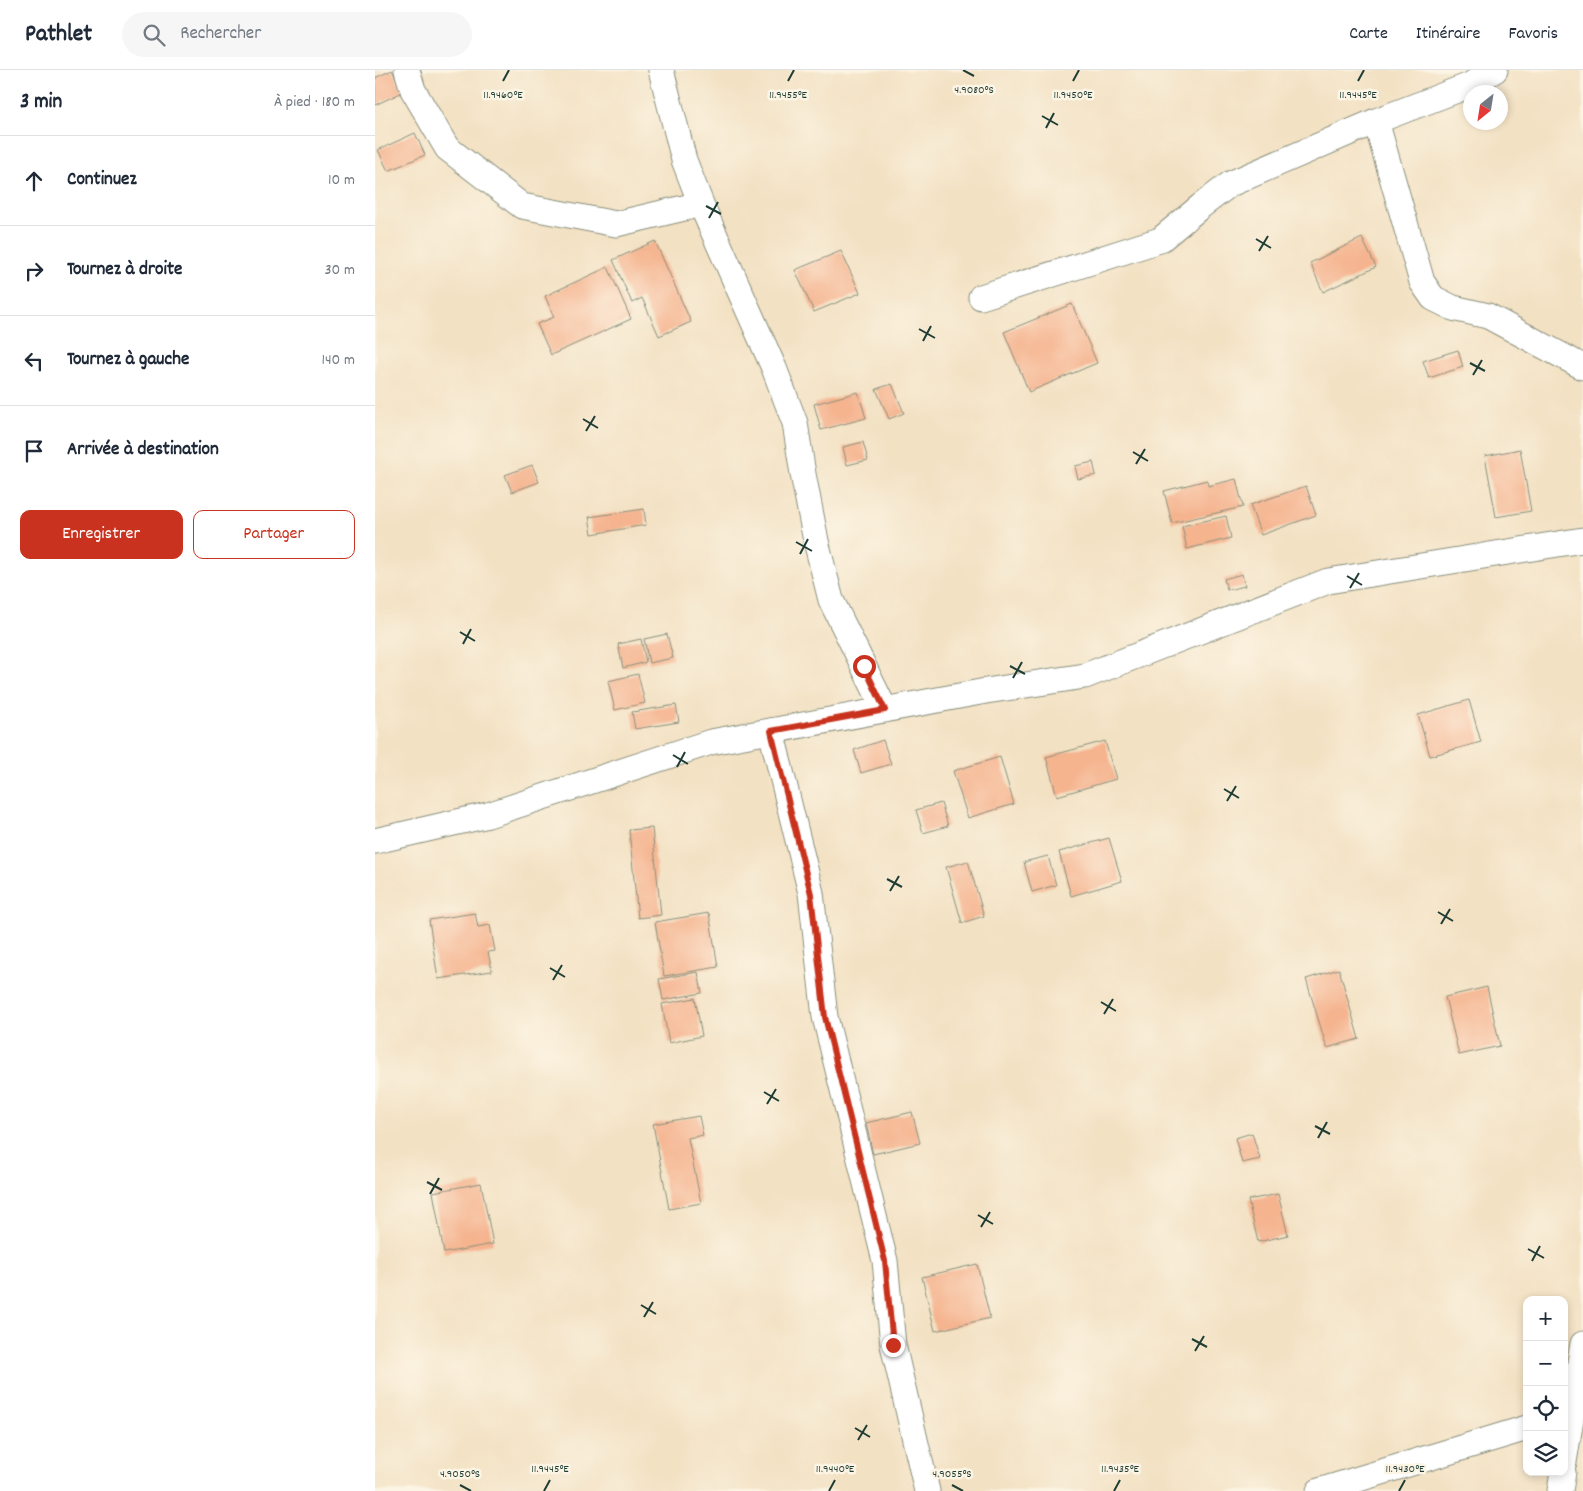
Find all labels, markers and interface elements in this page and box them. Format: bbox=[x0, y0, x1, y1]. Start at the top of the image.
search box bbox=[122, 12, 472, 57]
text: Pathlet bbox=[25, 18, 92, 52]
icon: search bbox=[140, 21, 168, 49]
text: Rechercher bbox=[180, 21, 261, 48]
text: Carte bbox=[1349, 22, 1388, 47]
text: Itinéraire bbox=[1416, 22, 1480, 47]
text: Favoris bbox=[1508, 22, 1558, 47]
text: 4.9080°S bbox=[954, 82, 994, 99]
north arrow bbox=[1463, 85, 1508, 130]
text: 11.9460°E bbox=[483, 87, 523, 104]
text: 11.9455°E bbox=[769, 87, 808, 104]
text: 11.9450°E bbox=[1053, 87, 1093, 104]
text: 11.9445°E bbox=[1339, 87, 1377, 104]
text: 3 min bbox=[20, 88, 62, 118]
text: À pied · 180 m bbox=[274, 91, 355, 114]
icon: ahead bbox=[20, 167, 48, 195]
text: Continuez bbox=[67, 167, 137, 194]
text: 10 m bbox=[328, 169, 355, 192]
icon: right bbox=[20, 257, 48, 285]
text: Tournez à droite bbox=[67, 257, 182, 284]
text: 30 m bbox=[325, 259, 355, 282]
icon: left bbox=[20, 347, 48, 375]
text: Tournez à gauche bbox=[67, 347, 189, 374]
text: 140 m bbox=[321, 349, 355, 372]
icon: arrive bbox=[20, 437, 48, 465]
text: Arrivée à destination bbox=[67, 437, 219, 464]
button: Enregistrer bbox=[20, 510, 183, 559]
button: Partager bbox=[193, 510, 355, 559]
route start bbox=[853, 655, 876, 678]
map controls bbox=[1523, 1296, 1568, 1476]
button: + bbox=[1523, 1296, 1568, 1341]
route end bbox=[882, 1334, 905, 1357]
button: − bbox=[1523, 1341, 1568, 1386]
button: locate bbox=[1523, 1386, 1568, 1431]
button: layers bbox=[1523, 1431, 1568, 1476]
text: 11.9445°E bbox=[531, 1461, 569, 1478]
text: 11.9440°E bbox=[816, 1461, 855, 1478]
text: 11.9435°E bbox=[1101, 1461, 1139, 1478]
text: 11.9430°E bbox=[1386, 1461, 1425, 1478]
text: 4.9050°S bbox=[440, 1466, 480, 1483]
text: 4.9055°S bbox=[932, 1466, 972, 1483]

